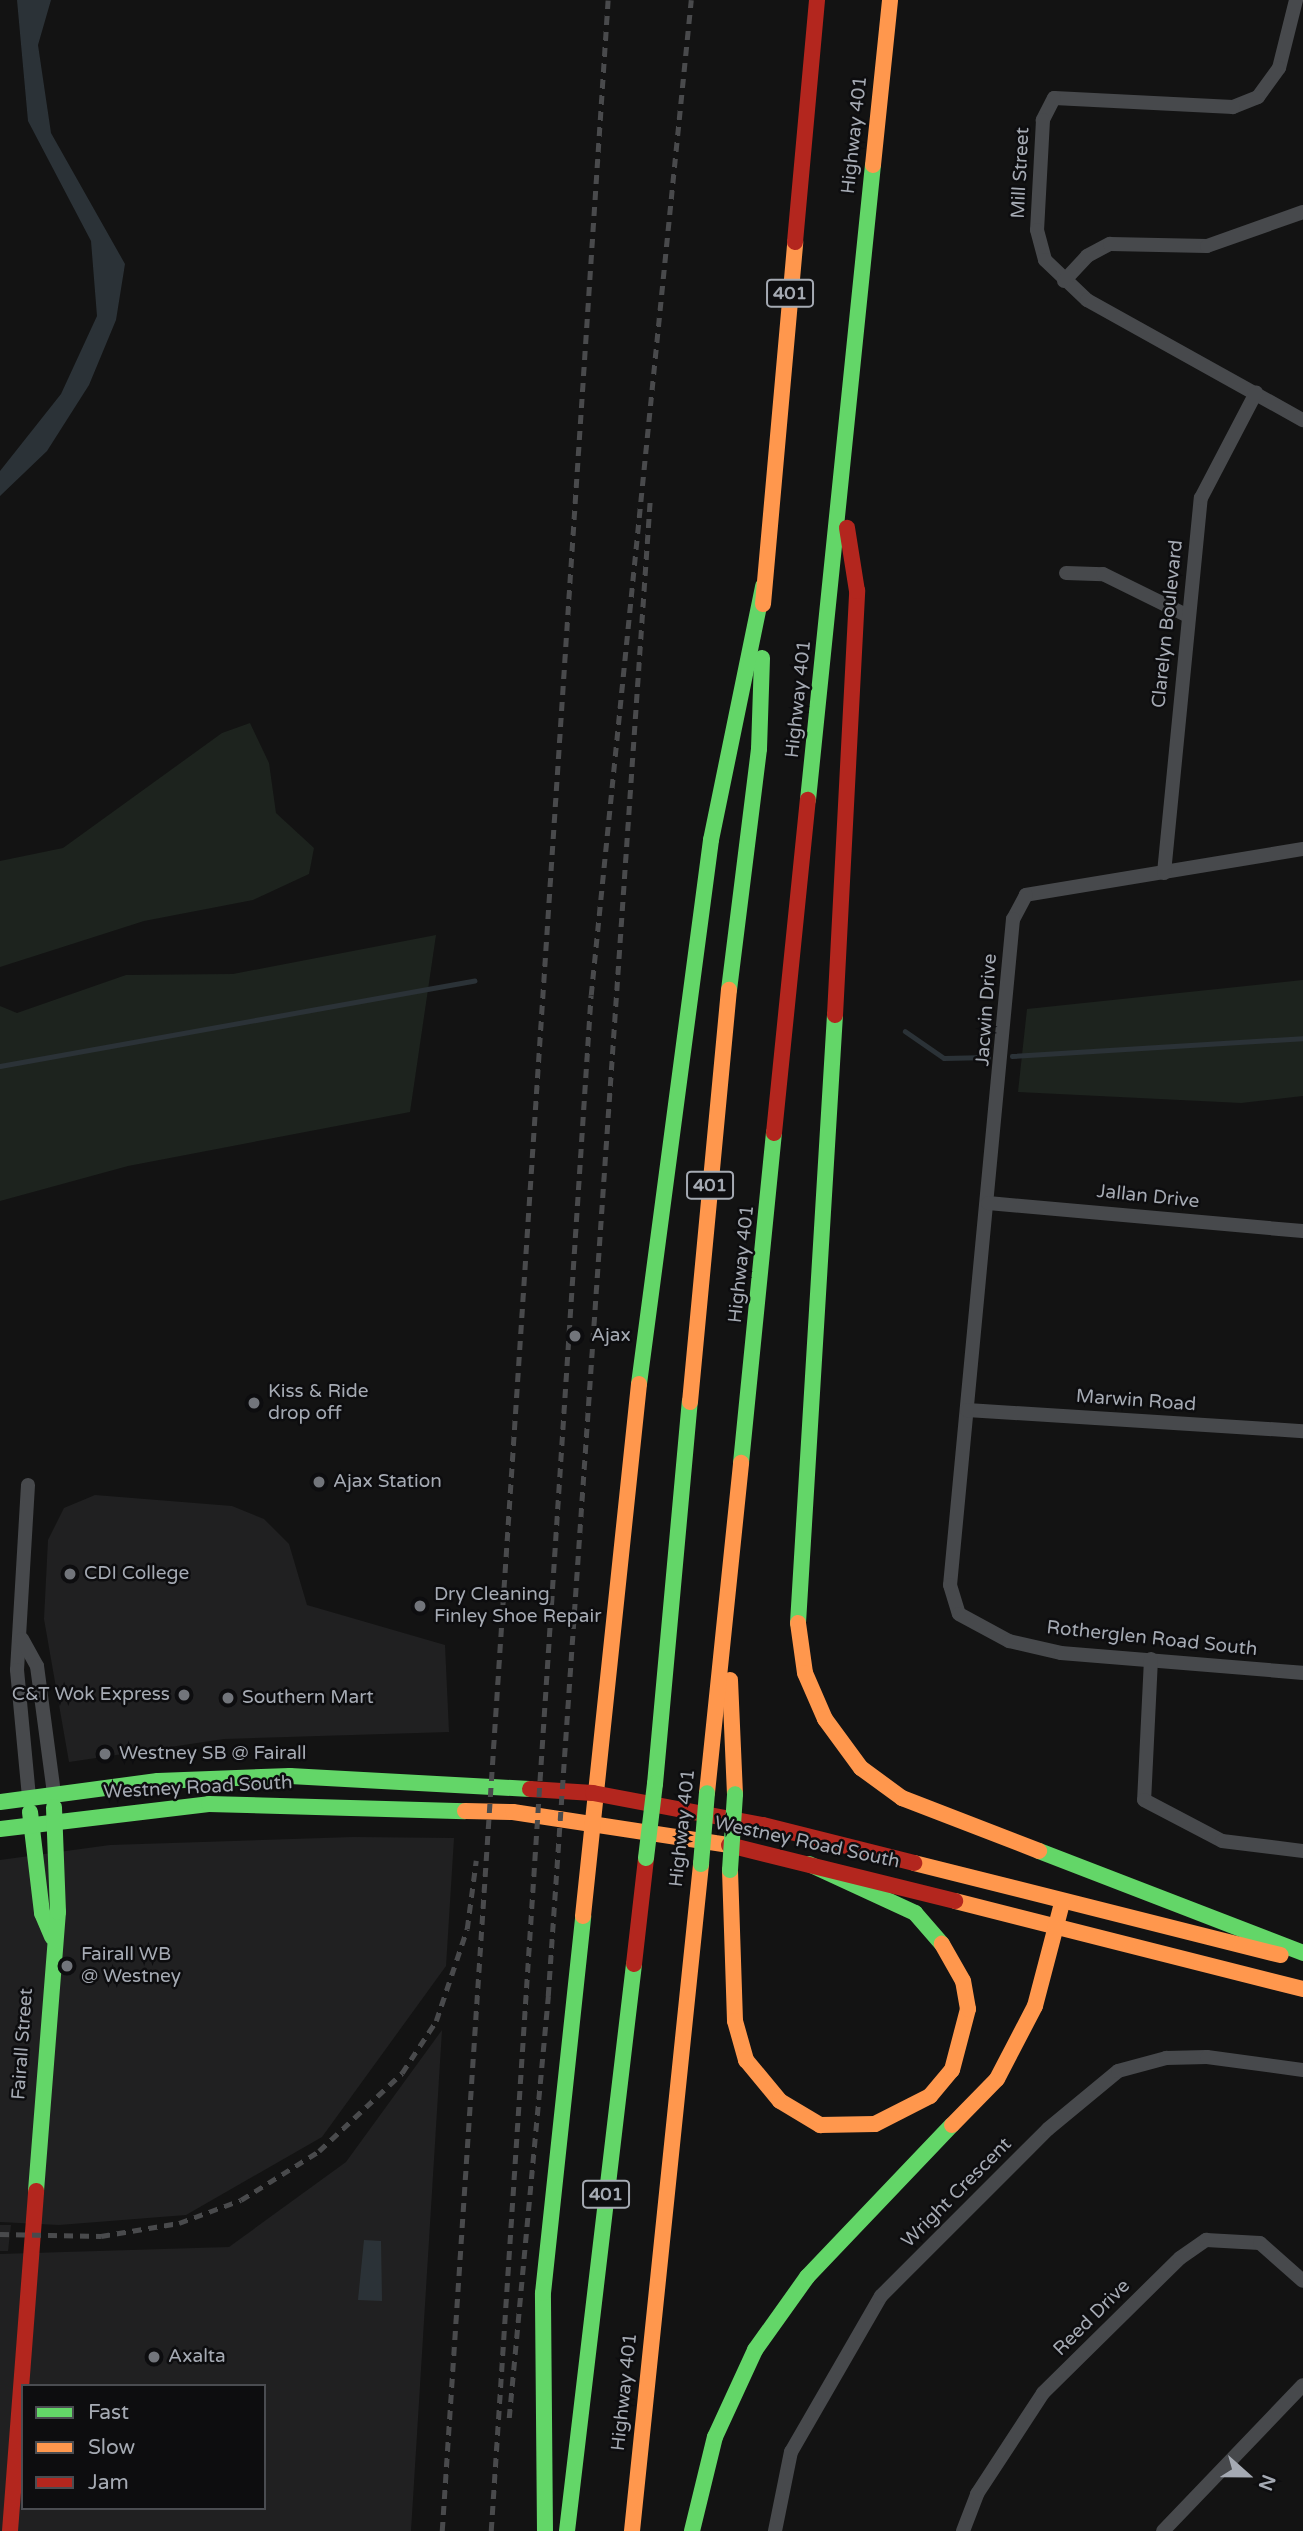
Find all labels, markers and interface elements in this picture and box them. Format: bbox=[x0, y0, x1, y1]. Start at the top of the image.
street label: Highway 401 bbox=[837, 75, 873, 195]
street label: Mill Street bbox=[1007, 127, 1035, 219]
road number: 401 bbox=[766, 278, 814, 307]
street label: Clarelyn Boulevard bbox=[1148, 539, 1188, 709]
street label: Highway 401 bbox=[781, 639, 817, 759]
street label: Jacwin Drive bbox=[972, 953, 1002, 1067]
road number: 401 bbox=[686, 1170, 734, 1200]
street label: Jallan Drive bbox=[1096, 1180, 1200, 1214]
street label: Highway 401 bbox=[724, 1204, 760, 1324]
place label: Ajax bbox=[591, 1325, 631, 1347]
marker: Ajax bbox=[565, 1326, 585, 1346]
place label: Kiss & Ride drop off bbox=[268, 1381, 368, 1425]
street label: Marwin Road bbox=[1075, 1385, 1197, 1417]
marker: Kiss & Ride drop off bbox=[246, 1395, 262, 1411]
place label: Ajax Station bbox=[333, 1471, 442, 1493]
marker: Ajax Station bbox=[311, 1474, 327, 1490]
place label: CDI College bbox=[84, 1563, 189, 1585]
marker: CDI College bbox=[62, 1566, 78, 1582]
place label: Dry Cleaning Finley Shoe Repair bbox=[434, 1584, 602, 1628]
marker: Dry Cleaning Finley Shoe Repair bbox=[412, 1598, 428, 1614]
street label: Rotherglen Road South bbox=[1045, 1617, 1259, 1661]
place label: C&T Wok Express bbox=[12, 1684, 170, 1706]
marker: C&T Wok Express bbox=[176, 1687, 192, 1703]
place label: Southern Mart bbox=[242, 1687, 374, 1709]
marker: Southern Mart bbox=[220, 1690, 236, 1706]
place label: Westney SB @ Fairall bbox=[119, 1743, 307, 1765]
marker: Westney SB @ Fairall bbox=[97, 1746, 113, 1762]
street label: Highway 401 bbox=[665, 1768, 701, 1888]
street label: Westney Road South bbox=[103, 1772, 293, 1804]
street label: Westney Road South bbox=[712, 1812, 902, 1874]
place label: Fairall WB @ Westney bbox=[81, 1944, 181, 1988]
marker: Fairall WB @ Westney bbox=[59, 1958, 75, 1974]
street label: Fairall Street bbox=[8, 1987, 38, 2101]
street label: Wright Crescent bbox=[897, 2133, 1017, 2253]
road number: 401 bbox=[582, 2180, 630, 2208]
street label: Reed Drive bbox=[1049, 2275, 1135, 2361]
street label: Highway 401 bbox=[607, 2332, 643, 2452]
place label: Axalta bbox=[168, 2346, 226, 2368]
marker: Axalta bbox=[146, 2349, 162, 2365]
legend bbox=[21, 2384, 266, 2510]
text: Fast bbox=[88, 2400, 129, 2425]
text: Slow bbox=[88, 2435, 135, 2460]
north arrow bbox=[1212, 2440, 1282, 2510]
text: Jam bbox=[88, 2470, 129, 2495]
text: N bbox=[1254, 2471, 1280, 2494]

